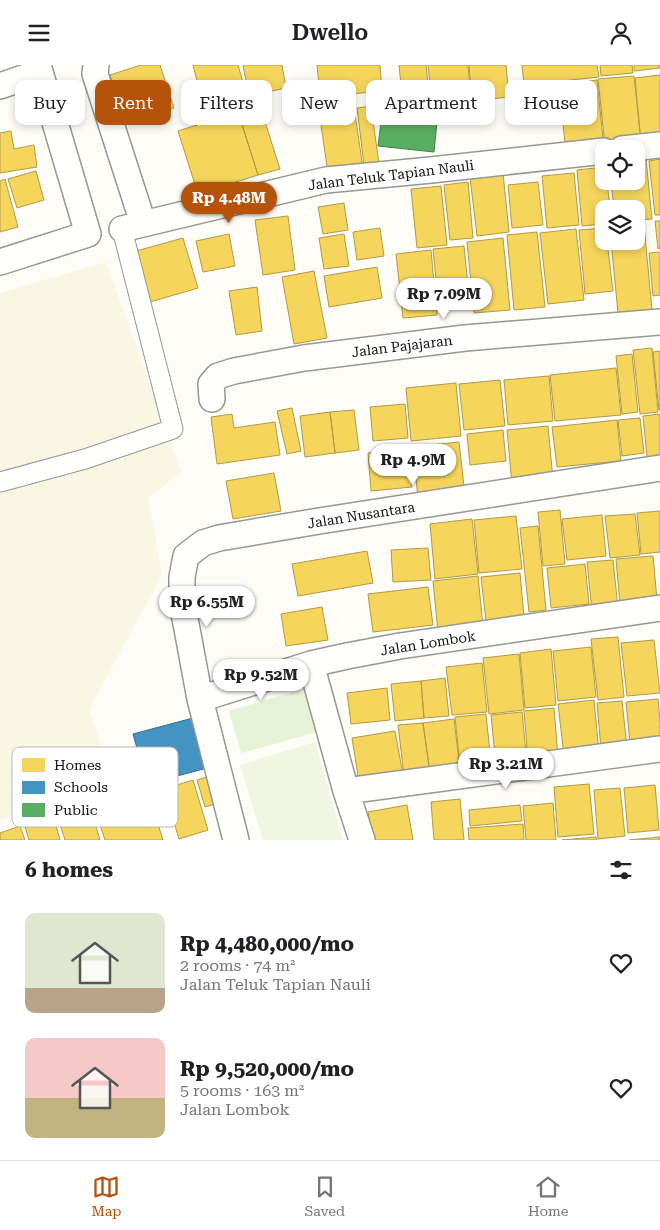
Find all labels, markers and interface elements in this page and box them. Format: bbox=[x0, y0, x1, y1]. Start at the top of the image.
icon: menu bbox=[25, 19, 53, 47]
icon: person bbox=[607, 19, 635, 47]
text: Dwello bbox=[292, 20, 368, 45]
chip: Buy bbox=[15, 80, 85, 125]
chip: Rent bbox=[95, 80, 171, 125]
chip: Filters bbox=[181, 80, 272, 125]
chip: New bbox=[282, 80, 356, 125]
chip: Apartment bbox=[366, 80, 495, 125]
chip: House bbox=[505, 80, 597, 125]
map controls bbox=[595, 140, 645, 250]
button: locate bbox=[595, 140, 645, 190]
street label: Jalan Teluk Tapian Nauli bbox=[307, 157, 475, 193]
pin: Rp 4.48M bbox=[177, 181, 281, 224]
text: Rp 4.48M bbox=[192, 188, 266, 207]
button: layers bbox=[595, 200, 645, 250]
pin: Rp 7.09M bbox=[392, 277, 496, 320]
text: Rp 7.09M bbox=[407, 284, 481, 303]
street label: Jalan Pajajaran bbox=[351, 332, 453, 360]
pin: Rp 4.9M bbox=[367, 443, 459, 486]
text: Rp 4.9M bbox=[380, 450, 446, 469]
street label: Jalan Nusantara bbox=[306, 499, 416, 531]
pin: Rp 6.55M bbox=[155, 585, 259, 628]
text: Rp 6.55M bbox=[170, 592, 244, 611]
street label: Jalan Lombok bbox=[379, 628, 477, 658]
pin: Rp 9.52M bbox=[209, 659, 313, 701]
text: Rp 9.52M bbox=[224, 665, 298, 684]
legend bbox=[12, 747, 178, 827]
pin: Rp 3.21M bbox=[454, 747, 558, 790]
text: Rp 3.21M bbox=[469, 754, 543, 773]
text: Homes bbox=[54, 757, 102, 773]
text: Schools bbox=[54, 779, 108, 795]
text: Public bbox=[54, 802, 98, 818]
icon: filters bbox=[607, 856, 635, 884]
text: 6 homes bbox=[25, 858, 113, 882]
text: Rp 4,480,000/mo bbox=[180, 932, 354, 956]
icon: home bbox=[65, 933, 125, 993]
icon: heart bbox=[607, 949, 635, 977]
text: 2 rooms · 74 m² bbox=[180, 956, 295, 975]
text: Jalan Teluk Tapian Nauli bbox=[180, 975, 371, 994]
text: Rp 9,520,000/mo bbox=[180, 1057, 354, 1081]
icon: home bbox=[65, 1058, 125, 1118]
icon: heart bbox=[607, 1074, 635, 1102]
text: 5 rooms · 163 m² bbox=[180, 1081, 304, 1100]
text: Jalan Lombok bbox=[180, 1100, 290, 1119]
tab: Map bbox=[91, 1173, 121, 1219]
tab: Saved bbox=[304, 1173, 345, 1219]
tab: Home bbox=[528, 1173, 569, 1219]

